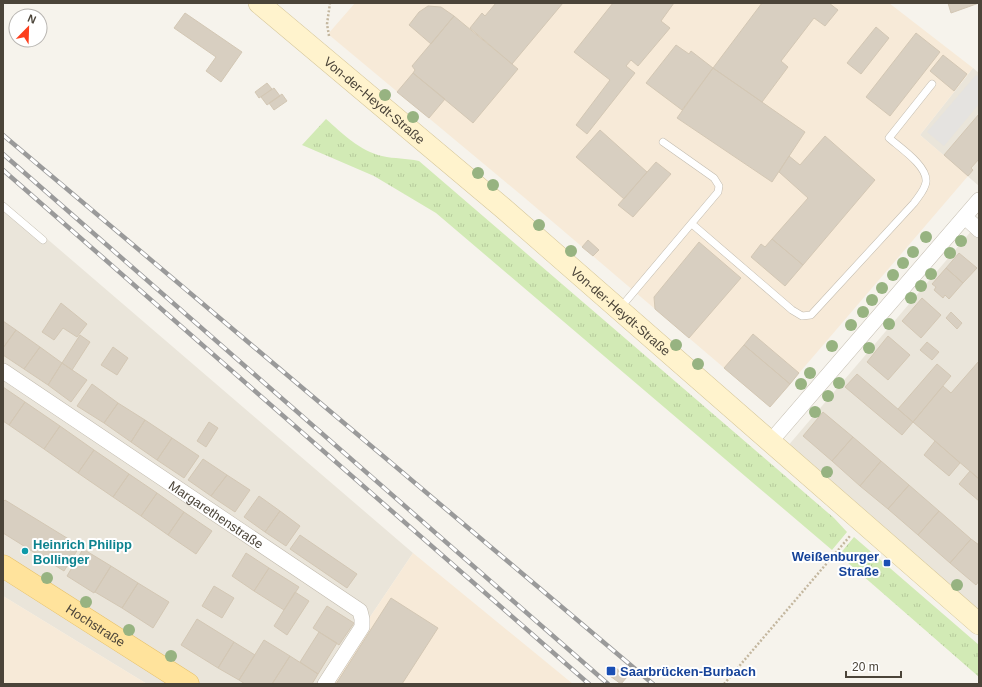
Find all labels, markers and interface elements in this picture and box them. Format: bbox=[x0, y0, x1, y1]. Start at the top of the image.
north arrow bbox=[8, 8, 48, 48]
text: N bbox=[26, 12, 38, 26]
street label: Von-der-Heydt-Straße bbox=[321, 54, 428, 147]
street label: Von-der-Heydt-Straße bbox=[567, 264, 673, 359]
street label: Margarethenstraße bbox=[166, 478, 266, 552]
place label: Heinrich Philipp Bollinger bbox=[33, 537, 132, 567]
marker: Heinrich Philipp Bollinger bbox=[20, 546, 30, 556]
place label: Weißenburger Straße bbox=[792, 549, 879, 579]
marker: Weißenburger Straße bbox=[882, 558, 892, 568]
street label: Hochstraße bbox=[63, 601, 128, 650]
scale bar bbox=[846, 653, 901, 679]
text: 20 m bbox=[852, 660, 879, 674]
place label: Saarbrücken-Burbach bbox=[620, 664, 756, 679]
marker: Saarbrücken-Burbach bbox=[605, 665, 617, 677]

